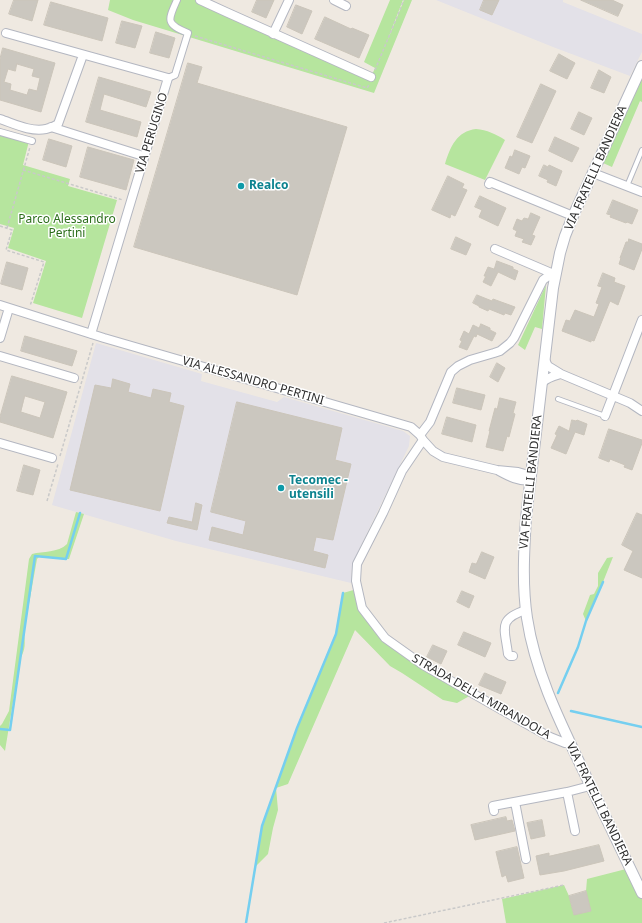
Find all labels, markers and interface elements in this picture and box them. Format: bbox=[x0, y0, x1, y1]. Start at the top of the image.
street label: VIA PERUGINO bbox=[133, 91, 171, 175]
street label: VIA FRATELLI BANDIERA bbox=[562, 103, 630, 233]
place label: Realco bbox=[249, 179, 288, 193]
marker: Realco bbox=[236, 181, 246, 191]
park label: Parco Alessandro Pertini bbox=[18, 213, 116, 241]
street label: VIA ALESSANDRO PERTINI bbox=[181, 354, 325, 408]
street label: VIA FRATELLI BANDIERA bbox=[517, 414, 545, 550]
place label: Tecomec - utensili bbox=[289, 474, 348, 502]
marker: Tecomec - utensili bbox=[276, 483, 286, 493]
street label: STRADA DELLA MIRANDOLA bbox=[409, 651, 553, 743]
street label: VIA FRATELLI BANDIERA bbox=[563, 740, 635, 868]

